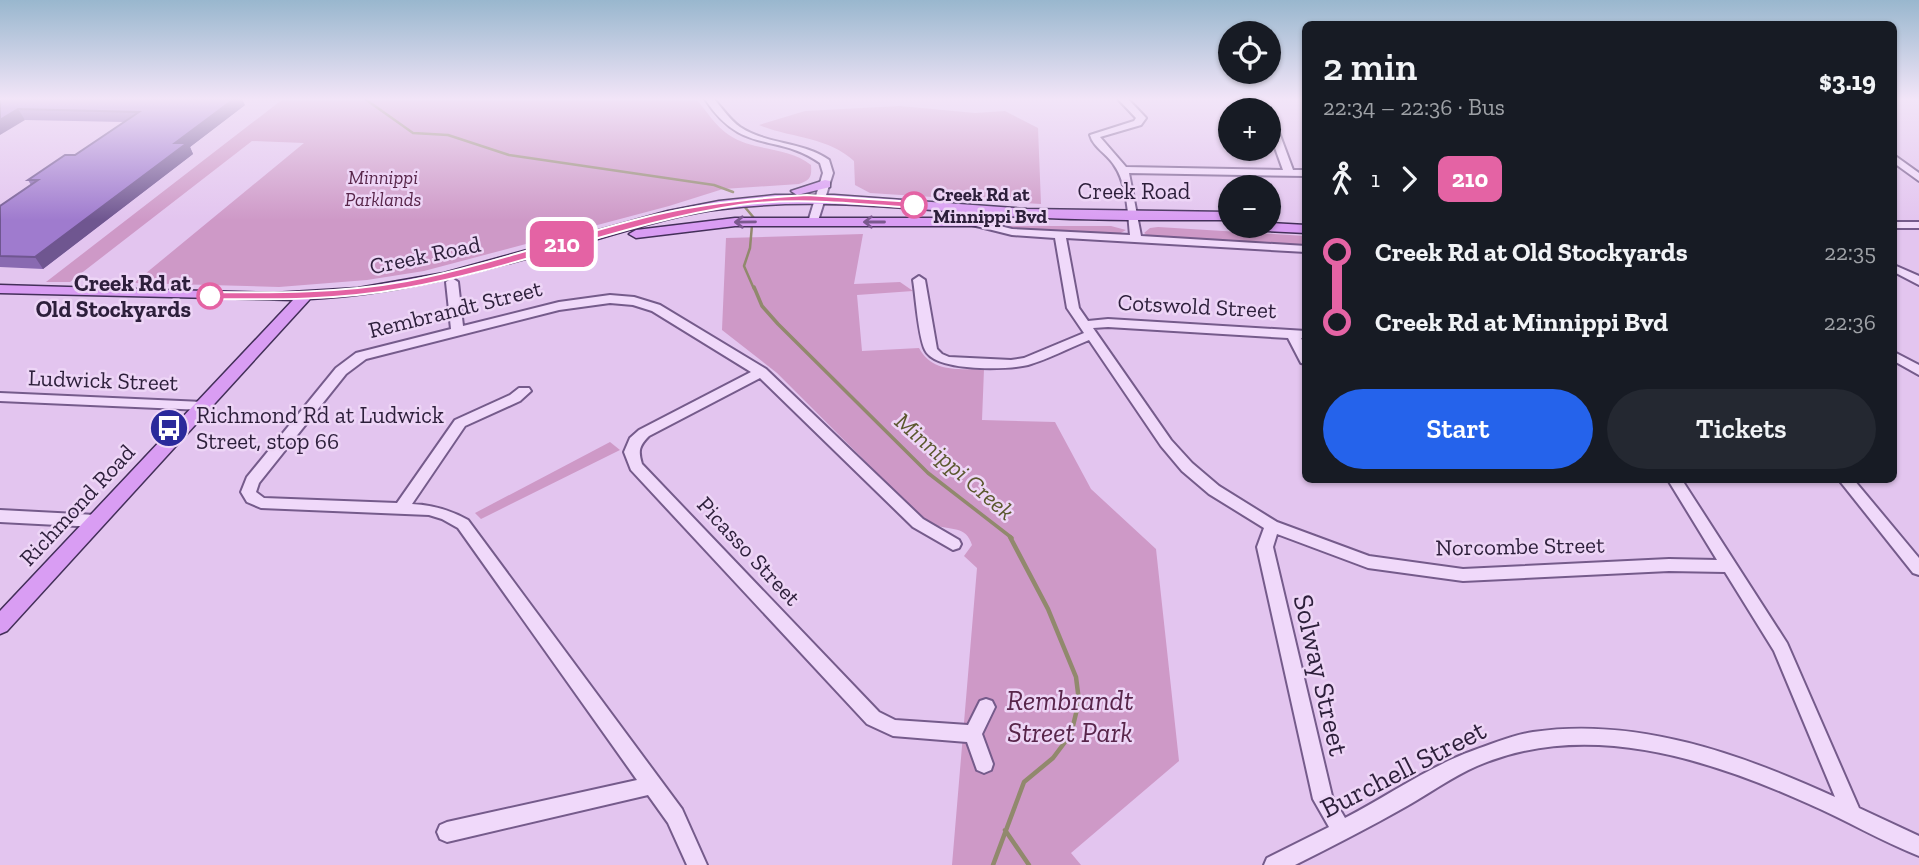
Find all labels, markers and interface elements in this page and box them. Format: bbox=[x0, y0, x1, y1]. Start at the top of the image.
map controls bbox=[1218, 21, 1281, 238]
button: locate bbox=[1218, 21, 1281, 84]
text: 2 min bbox=[1323, 44, 1417, 90]
text: $3.19 bbox=[1819, 65, 1876, 97]
text: 22:34 – 22:36 · Bus bbox=[1323, 93, 1505, 121]
button: + bbox=[1218, 98, 1281, 161]
icon: walk bbox=[1323, 160, 1361, 198]
icon: forward bbox=[1390, 160, 1428, 198]
text: 210 bbox=[1452, 164, 1488, 193]
text: 1 bbox=[1371, 165, 1380, 193]
park label: Minnippi Parklands bbox=[345, 166, 421, 211]
button: − bbox=[1218, 175, 1281, 238]
street label: Creek Road bbox=[1078, 177, 1191, 205]
place label: Creek Rd at Minnippi Bvd bbox=[933, 183, 1047, 228]
marker: Creek Rd at Minnippi Bvd bbox=[901, 192, 927, 218]
one-way arrow bbox=[734, 215, 757, 229]
one-way arrow bbox=[863, 215, 886, 229]
line badge: 210 bbox=[522, 221, 602, 267]
text: 210 bbox=[544, 229, 580, 258]
street label: Creek Road bbox=[367, 230, 483, 280]
text: Creek Rd at Old Stockyards bbox=[1375, 236, 1688, 268]
text: 22:35 bbox=[1824, 238, 1876, 266]
place label: Creek Rd at Old Stockyards bbox=[36, 269, 192, 323]
street label: Rembrandt Street bbox=[365, 274, 545, 344]
marker: Creek Rd at Old Stockyards bbox=[197, 283, 223, 309]
street label: Cotswold Street bbox=[1117, 288, 1278, 324]
text: Creek Rd at Minnippi Bvd bbox=[1375, 306, 1668, 338]
text: 22:36 bbox=[1824, 308, 1876, 336]
street label: Ludwick Street bbox=[27, 363, 179, 397]
button: Start bbox=[1323, 389, 1593, 469]
button: Tickets bbox=[1607, 389, 1876, 469]
place label: Richmond Rd at Ludwick Street, stop 66 bbox=[196, 401, 444, 455]
water label: Minnippi Creek bbox=[889, 406, 1021, 526]
bus stop icon: Richmond Rd at Ludwick Street, stop 66 bbox=[148, 407, 190, 449]
street label: Richmond Road bbox=[13, 438, 141, 572]
street label: Picasso Street bbox=[691, 491, 807, 612]
street label: Norcombe Street bbox=[1435, 531, 1605, 561]
street label: Solway Street bbox=[1286, 591, 1356, 759]
park label: Rembrandt Street Park bbox=[1007, 684, 1134, 749]
street label: Burchell Street bbox=[1315, 713, 1492, 825]

